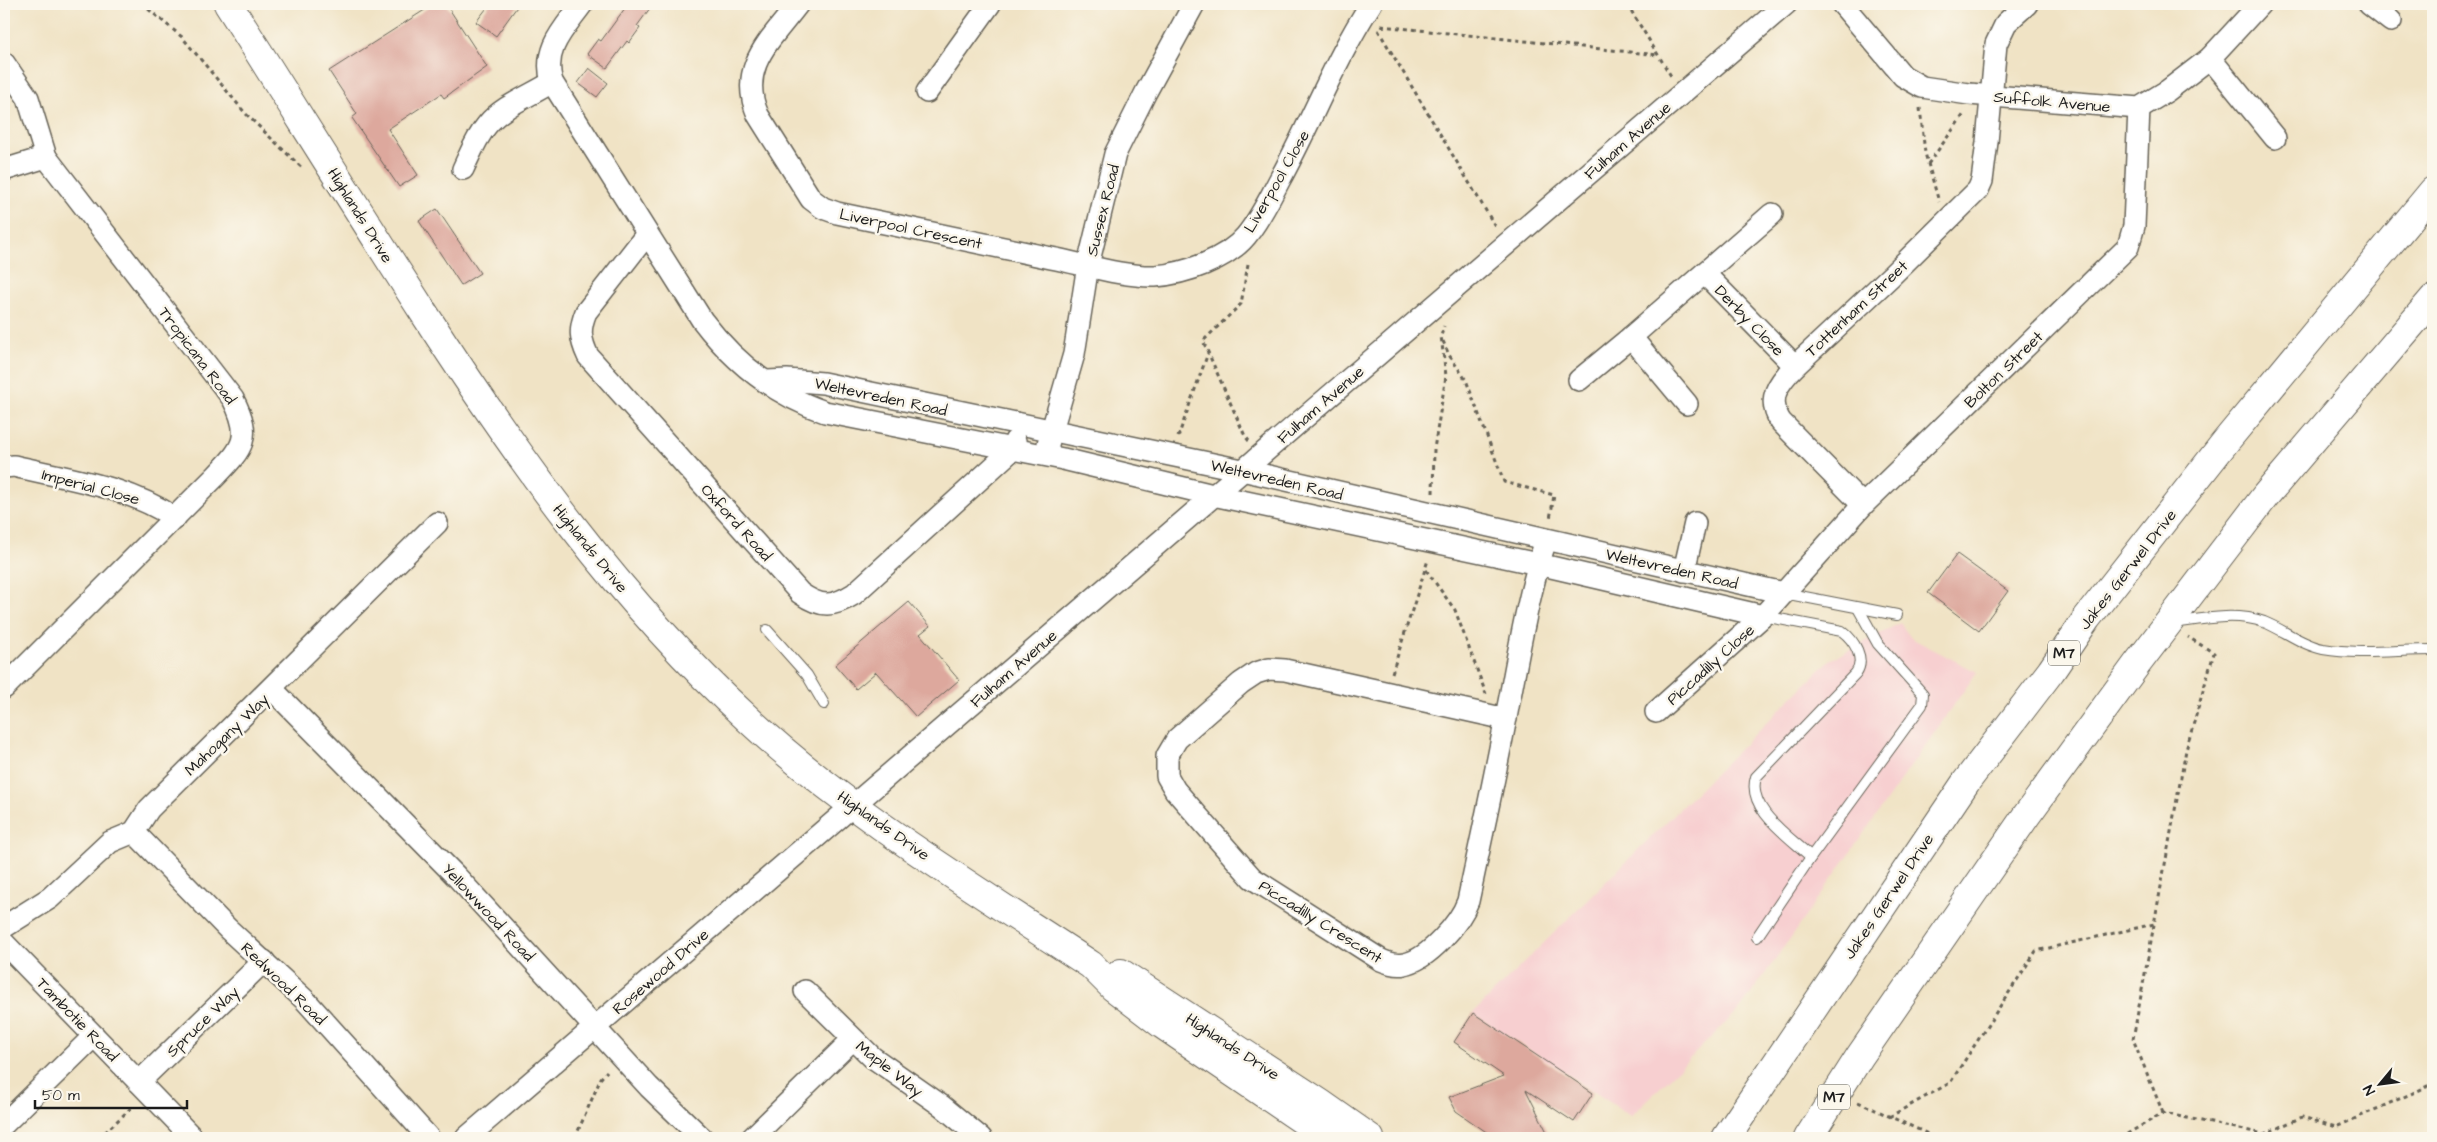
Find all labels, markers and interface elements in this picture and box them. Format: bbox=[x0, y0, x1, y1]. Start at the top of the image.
street label: Suffolk Avenue bbox=[1993, 86, 2112, 118]
street label: Fulham Avenue bbox=[1579, 97, 1676, 185]
street label: Liverpool Close bbox=[1239, 126, 1315, 237]
street label: Sussex Road bbox=[1081, 162, 1125, 258]
street label: Highlands Drive bbox=[321, 164, 398, 268]
street label: Liverpool Crescent bbox=[837, 203, 985, 255]
street label: Tottenham Street bbox=[1801, 255, 1913, 362]
street label: Derby Close bbox=[1709, 280, 1789, 362]
street label: Tropicana Road bbox=[153, 302, 241, 409]
street label: Bolton Street bbox=[1959, 326, 2048, 413]
street label: Fulham Avenue bbox=[1272, 361, 1369, 449]
street label: Weltevreden Road bbox=[812, 372, 949, 422]
street label: Weltevreden Road bbox=[1208, 454, 1345, 506]
street label: Imperial Close bbox=[39, 463, 142, 511]
street label: Oxford Road bbox=[696, 479, 777, 566]
street label: Highlands Drive bbox=[547, 500, 633, 598]
street label: Jakes Gerwel Drive bbox=[2074, 505, 2182, 634]
street label: Weltevreden Road bbox=[1603, 543, 1740, 595]
street label: Piccadilly Close bbox=[1662, 619, 1760, 711]
street label: Fulham Avenue bbox=[965, 625, 1062, 713]
road number: M7 bbox=[2048, 640, 2080, 666]
street label: Mahogany Way bbox=[180, 689, 275, 782]
street label: Highlands Drive bbox=[832, 786, 934, 867]
street label: Jakes Gerwel Drive bbox=[1839, 829, 1939, 964]
street label: Yellowwood Road bbox=[437, 859, 539, 966]
street label: Piccadilly Crescent bbox=[1254, 875, 1387, 970]
street label: Rosewood Drive bbox=[608, 923, 714, 1020]
street label: Redwood Road bbox=[236, 937, 331, 1030]
street label: Tambotie Road bbox=[31, 973, 123, 1067]
street label: Spruce Way bbox=[161, 981, 245, 1063]
street label: Highlands Drive bbox=[1181, 1008, 1284, 1087]
street label: Maple Way bbox=[851, 1036, 928, 1103]
north arrow bbox=[2354, 1060, 2404, 1110]
scale bar bbox=[35, 1077, 188, 1109]
text: N bbox=[2359, 1081, 2380, 1099]
road number: M7 bbox=[1818, 1084, 1850, 1110]
text: 50 m bbox=[42, 1085, 80, 1106]

